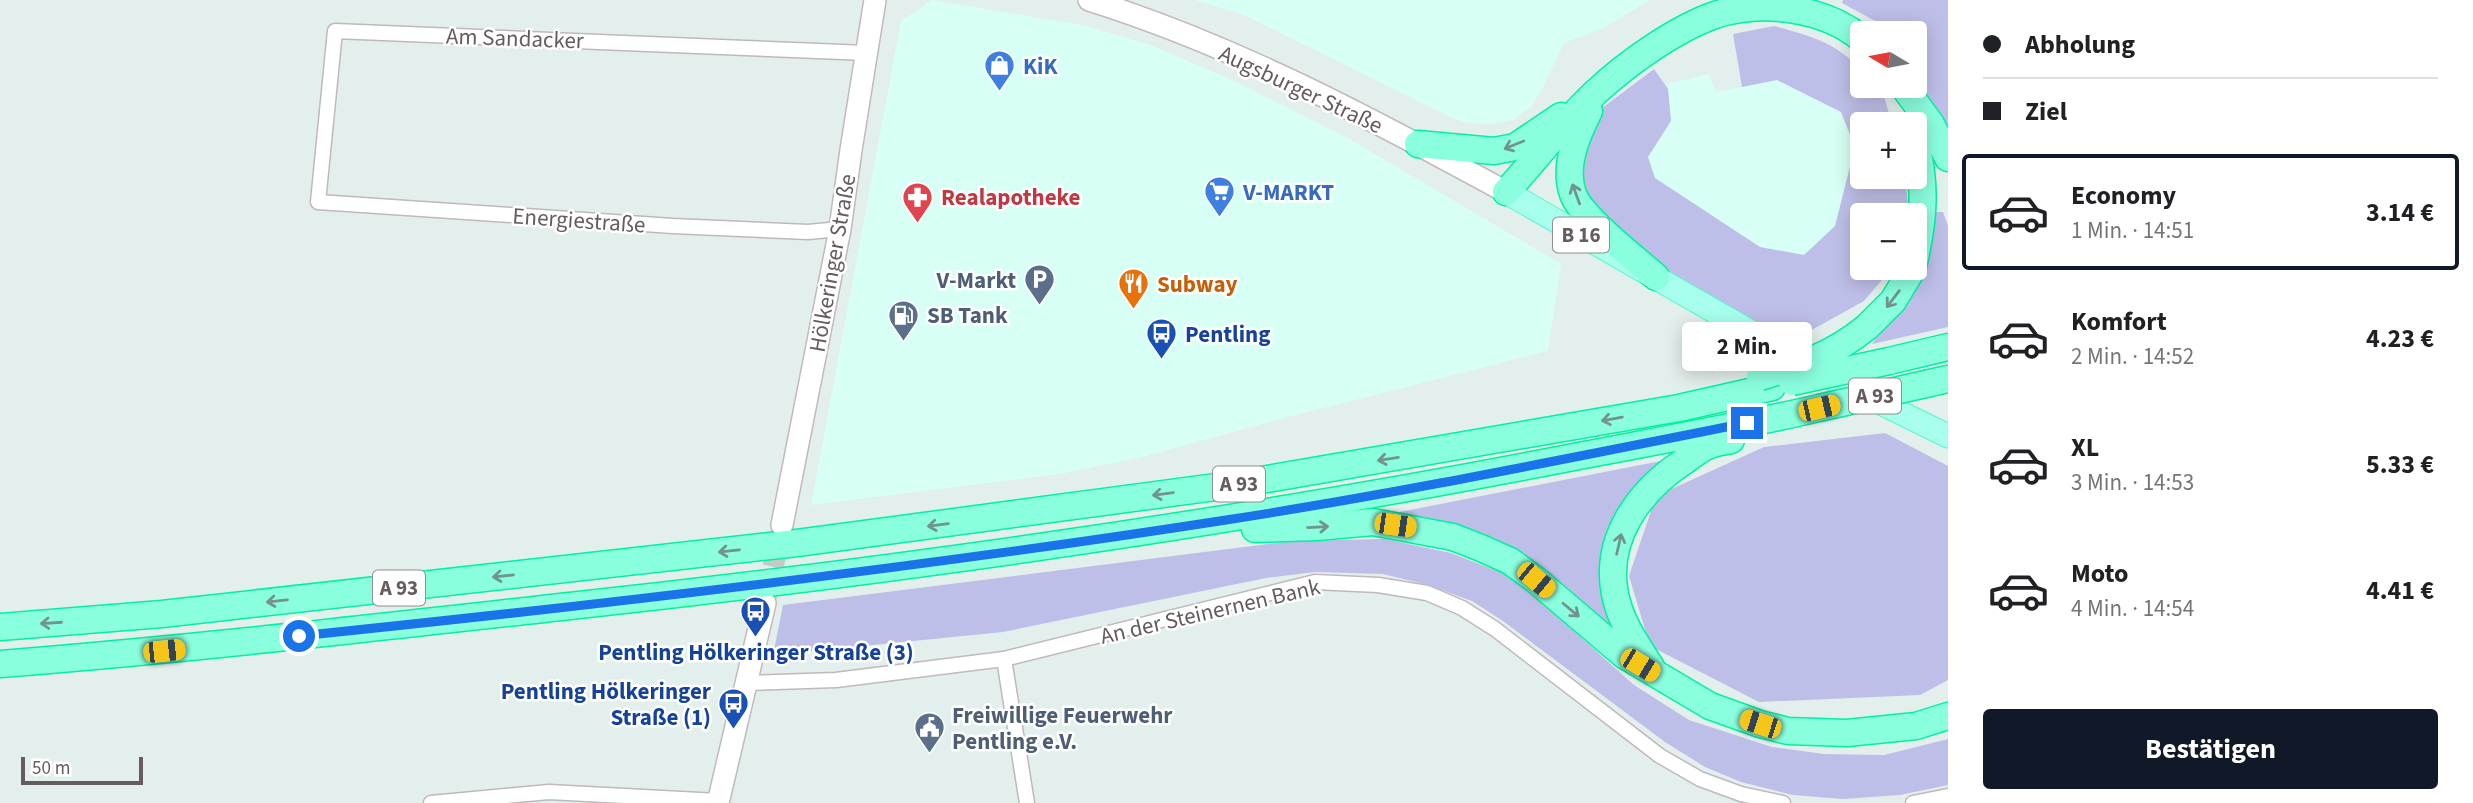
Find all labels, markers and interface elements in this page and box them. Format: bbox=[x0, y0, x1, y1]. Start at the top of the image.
street label: Am Sandacker bbox=[446, 20, 585, 57]
north arrow bbox=[1850, 21, 1927, 98]
map controls bbox=[1850, 21, 1927, 280]
text: Abholung bbox=[2025, 26, 2135, 63]
street label: Augsburger Straße bbox=[1213, 37, 1388, 142]
shop icon: KiK bbox=[983, 49, 1017, 93]
place label: KiK bbox=[1023, 50, 1058, 83]
text: Ziel bbox=[2025, 93, 2067, 130]
button: + bbox=[1850, 112, 1927, 189]
one-way arrow bbox=[1503, 140, 1525, 152]
street label: Hölkeringer Straße bbox=[801, 171, 864, 355]
supermarket icon: V-MARKT bbox=[1203, 175, 1237, 219]
place label: V-MARKT bbox=[1242, 176, 1334, 209]
text: Economy bbox=[2071, 177, 2176, 214]
pharmacy icon: Realapotheke bbox=[901, 180, 935, 224]
place label: Realapotheke bbox=[941, 181, 1080, 214]
icon: car bbox=[1987, 181, 2050, 244]
one-way arrow bbox=[1569, 184, 1581, 205]
text: 3.14 € bbox=[2366, 194, 2434, 231]
street label: Energiestraße bbox=[511, 199, 647, 242]
button: − bbox=[1850, 203, 1927, 280]
text: 1 Min. · 14:51 bbox=[2071, 214, 2194, 247]
road number: B 16 bbox=[1553, 218, 1609, 252]
parking icon: V-Markt bbox=[1022, 263, 1056, 307]
place label: V-Markt bbox=[936, 264, 1016, 297]
restaurant icon: Subway bbox=[1117, 267, 1151, 311]
place label: Subway bbox=[1157, 268, 1238, 301]
one-way arrow bbox=[1886, 290, 1901, 309]
fuel station icon: SB Tank bbox=[887, 298, 921, 342]
place label: SB Tank bbox=[927, 299, 1008, 332]
text: Komfort bbox=[2071, 303, 2167, 340]
icon: car bbox=[1987, 307, 2050, 370]
bus stop icon: Pentling bbox=[1145, 317, 1179, 361]
place label: Pentling bbox=[1185, 318, 1270, 351]
text: 4.23 € bbox=[2366, 320, 2434, 357]
callout: 2 Min. bbox=[1682, 322, 1812, 370]
text: 2 Min. bbox=[1717, 330, 1777, 363]
text: 2 Min. · 14:52 bbox=[2071, 340, 2194, 373]
road number: A 93 bbox=[1849, 378, 1901, 414]
car bbox=[1797, 393, 1842, 423]
route end bbox=[1731, 407, 1763, 439]
one-way arrow bbox=[1601, 413, 1624, 427]
text: XL bbox=[2071, 429, 2099, 466]
icon: car bbox=[1987, 433, 2050, 496]
text: 5.33 € bbox=[2366, 446, 2434, 483]
one-way arrow bbox=[1377, 453, 1400, 466]
road number: A 93 bbox=[1213, 466, 1265, 502]
text: 3 Min. · 14:53 bbox=[2071, 466, 2194, 499]
one-way arrow bbox=[1152, 488, 1175, 501]
car bbox=[1373, 512, 1418, 538]
one-way arrow bbox=[927, 518, 949, 531]
one-way arrow bbox=[1306, 520, 1329, 533]
one-way arrow bbox=[1613, 533, 1626, 555]
one-way arrow bbox=[718, 545, 741, 558]
text: Moto bbox=[2071, 555, 2128, 592]
car bbox=[1514, 558, 1559, 602]
icon: car bbox=[1987, 559, 2050, 622]
road number: A 93 bbox=[373, 570, 425, 606]
one-way arrow bbox=[492, 570, 515, 583]
street label: An der Steinernen Bank bbox=[1097, 570, 1324, 653]
text: 4.41 € bbox=[2366, 572, 2434, 609]
text: 4 Min. · 14:54 bbox=[2071, 592, 2194, 625]
bus stop icon: Pentling Hölkeringer Straße (3) bbox=[739, 594, 773, 638]
one-way arrow bbox=[266, 595, 289, 608]
one-way arrow bbox=[1561, 602, 1579, 618]
one-way arrow bbox=[40, 617, 62, 630]
route start bbox=[283, 620, 315, 652]
place label: Pentling Hölkeringer Straße (3) bbox=[598, 636, 914, 669]
car bbox=[143, 638, 186, 664]
car bbox=[1617, 645, 1664, 685]
place label: Pentling Hölkeringer Straße (1) bbox=[501, 675, 712, 734]
bus stop icon: Pentling Hölkeringer Straße (1) bbox=[717, 687, 751, 731]
place label: Freiwillige Feuerwehr Pentling e.V. bbox=[952, 699, 1173, 758]
car bbox=[1737, 708, 1784, 740]
button: Bestätigen bbox=[1983, 709, 2438, 789]
public building icon: Freiwillige Feuerwehr Pentling e.V. bbox=[912, 711, 946, 755]
scale bar bbox=[21, 754, 144, 786]
text: 50 m bbox=[32, 755, 70, 782]

